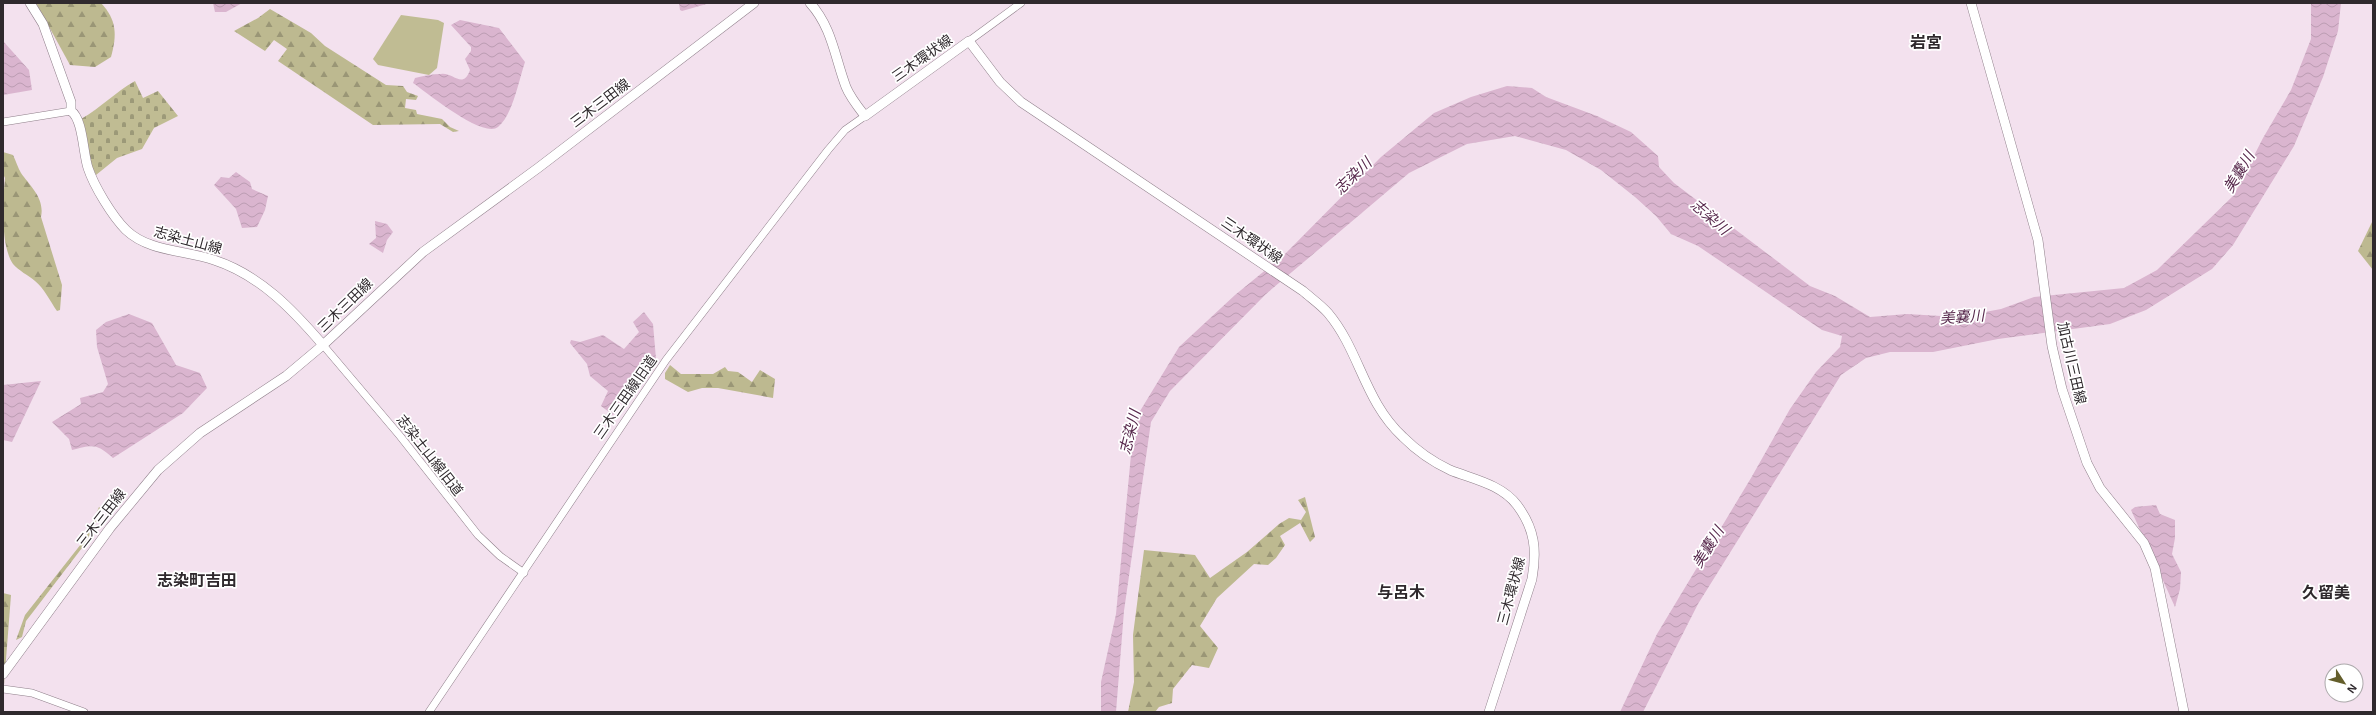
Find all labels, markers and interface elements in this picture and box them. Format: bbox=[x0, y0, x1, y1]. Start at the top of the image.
street label: 三木環状線 bbox=[889, 31, 955, 85]
district label: 岩宮 bbox=[1910, 34, 1942, 51]
street label: 三木三田線 bbox=[567, 76, 633, 130]
water label: 美嚢川 bbox=[2220, 146, 2258, 195]
water label: 志染川 bbox=[1331, 153, 1376, 197]
water label: 志染川 bbox=[1688, 195, 1734, 239]
street label: 三木環状線 bbox=[1219, 214, 1285, 266]
street label: 志染土山線 bbox=[152, 223, 224, 257]
street label: 三木三田線 bbox=[314, 275, 376, 335]
water label: 美嚢川 bbox=[1939, 306, 1987, 327]
street label: 加古川三田線 bbox=[2055, 320, 2089, 406]
street label: 三木三田線旧道 bbox=[590, 352, 660, 442]
water label: 志染川 bbox=[1116, 406, 1144, 456]
street label: 志染土山線旧道 bbox=[394, 411, 466, 499]
street label: 三木三田線 bbox=[73, 485, 129, 551]
water label: 美嚢川 bbox=[1688, 521, 1728, 570]
street label: 三木環状線 bbox=[1494, 555, 1528, 627]
district label: 志染町吉田 bbox=[157, 571, 237, 589]
district label: 与呂木 bbox=[1377, 584, 1425, 601]
district label: 久留美 bbox=[2302, 584, 2350, 601]
north arrow bbox=[2324, 663, 2364, 703]
text: N bbox=[2345, 682, 2359, 696]

